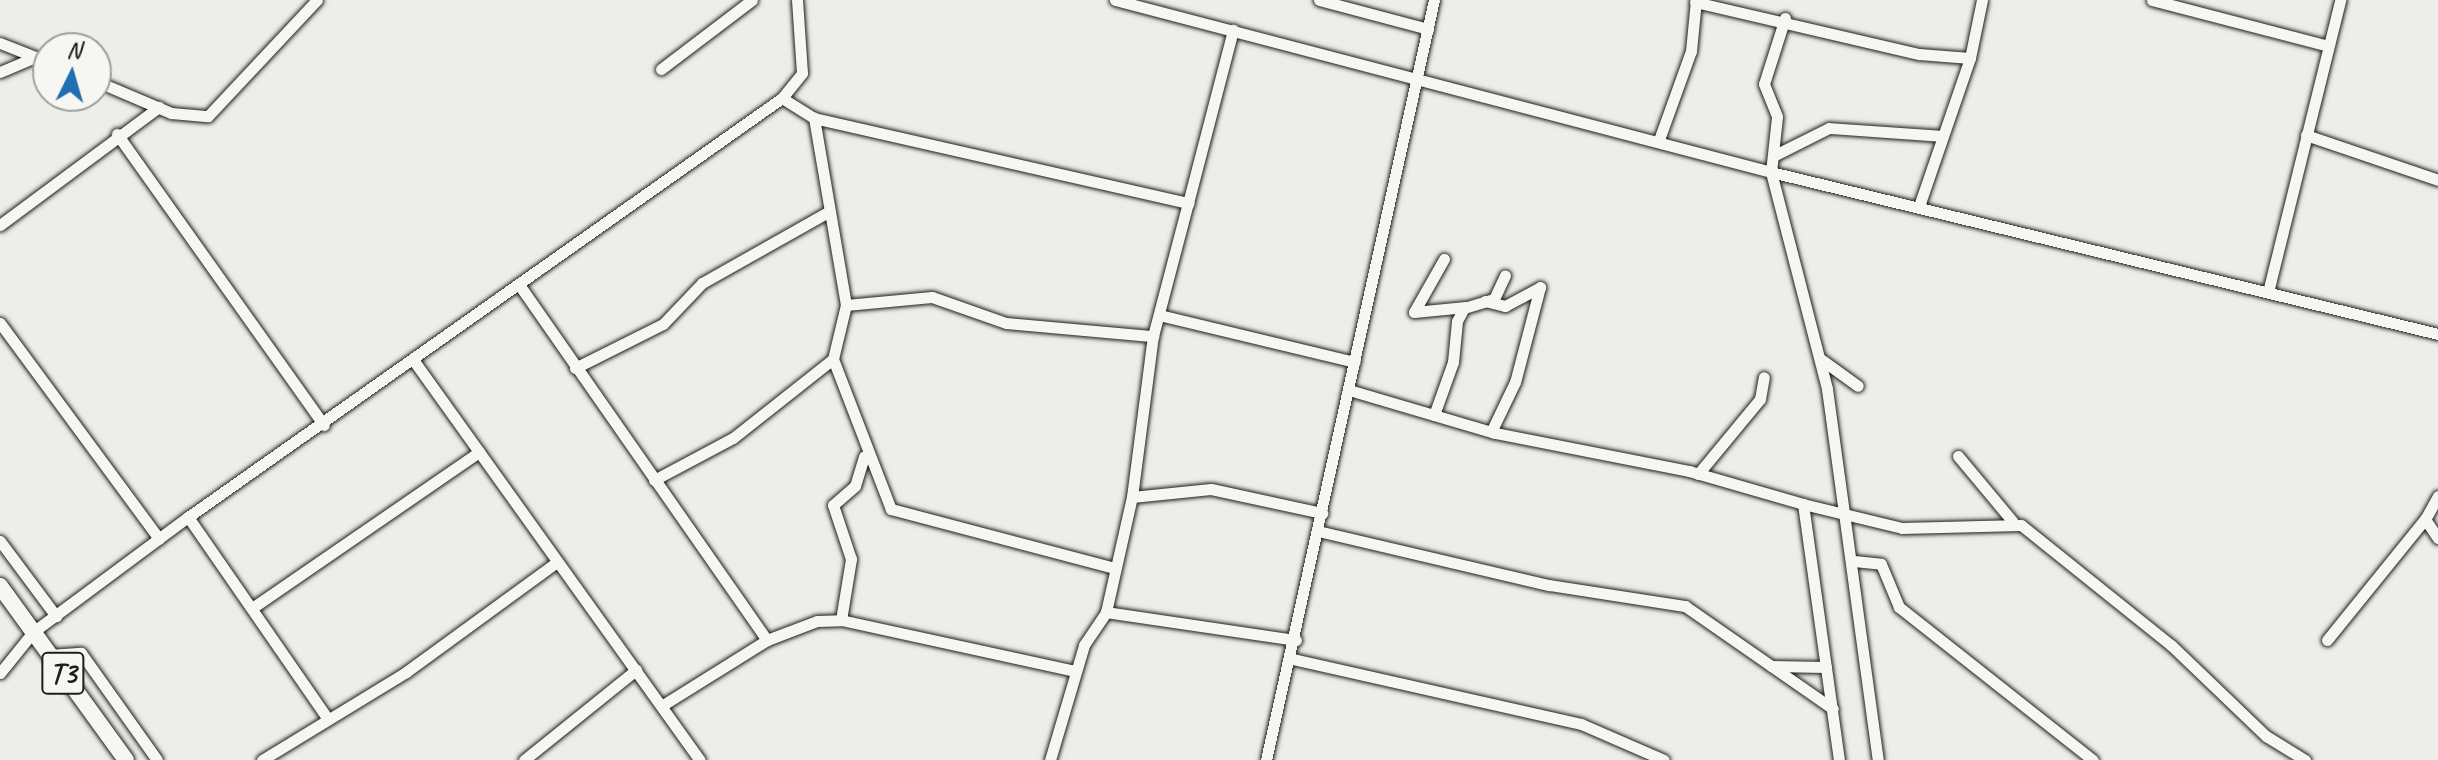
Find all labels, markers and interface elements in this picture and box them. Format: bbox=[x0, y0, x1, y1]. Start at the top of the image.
north arrow bbox=[32, 32, 112, 112]
text: N bbox=[66, 36, 82, 65]
road number: T3 bbox=[41, 647, 85, 699]

